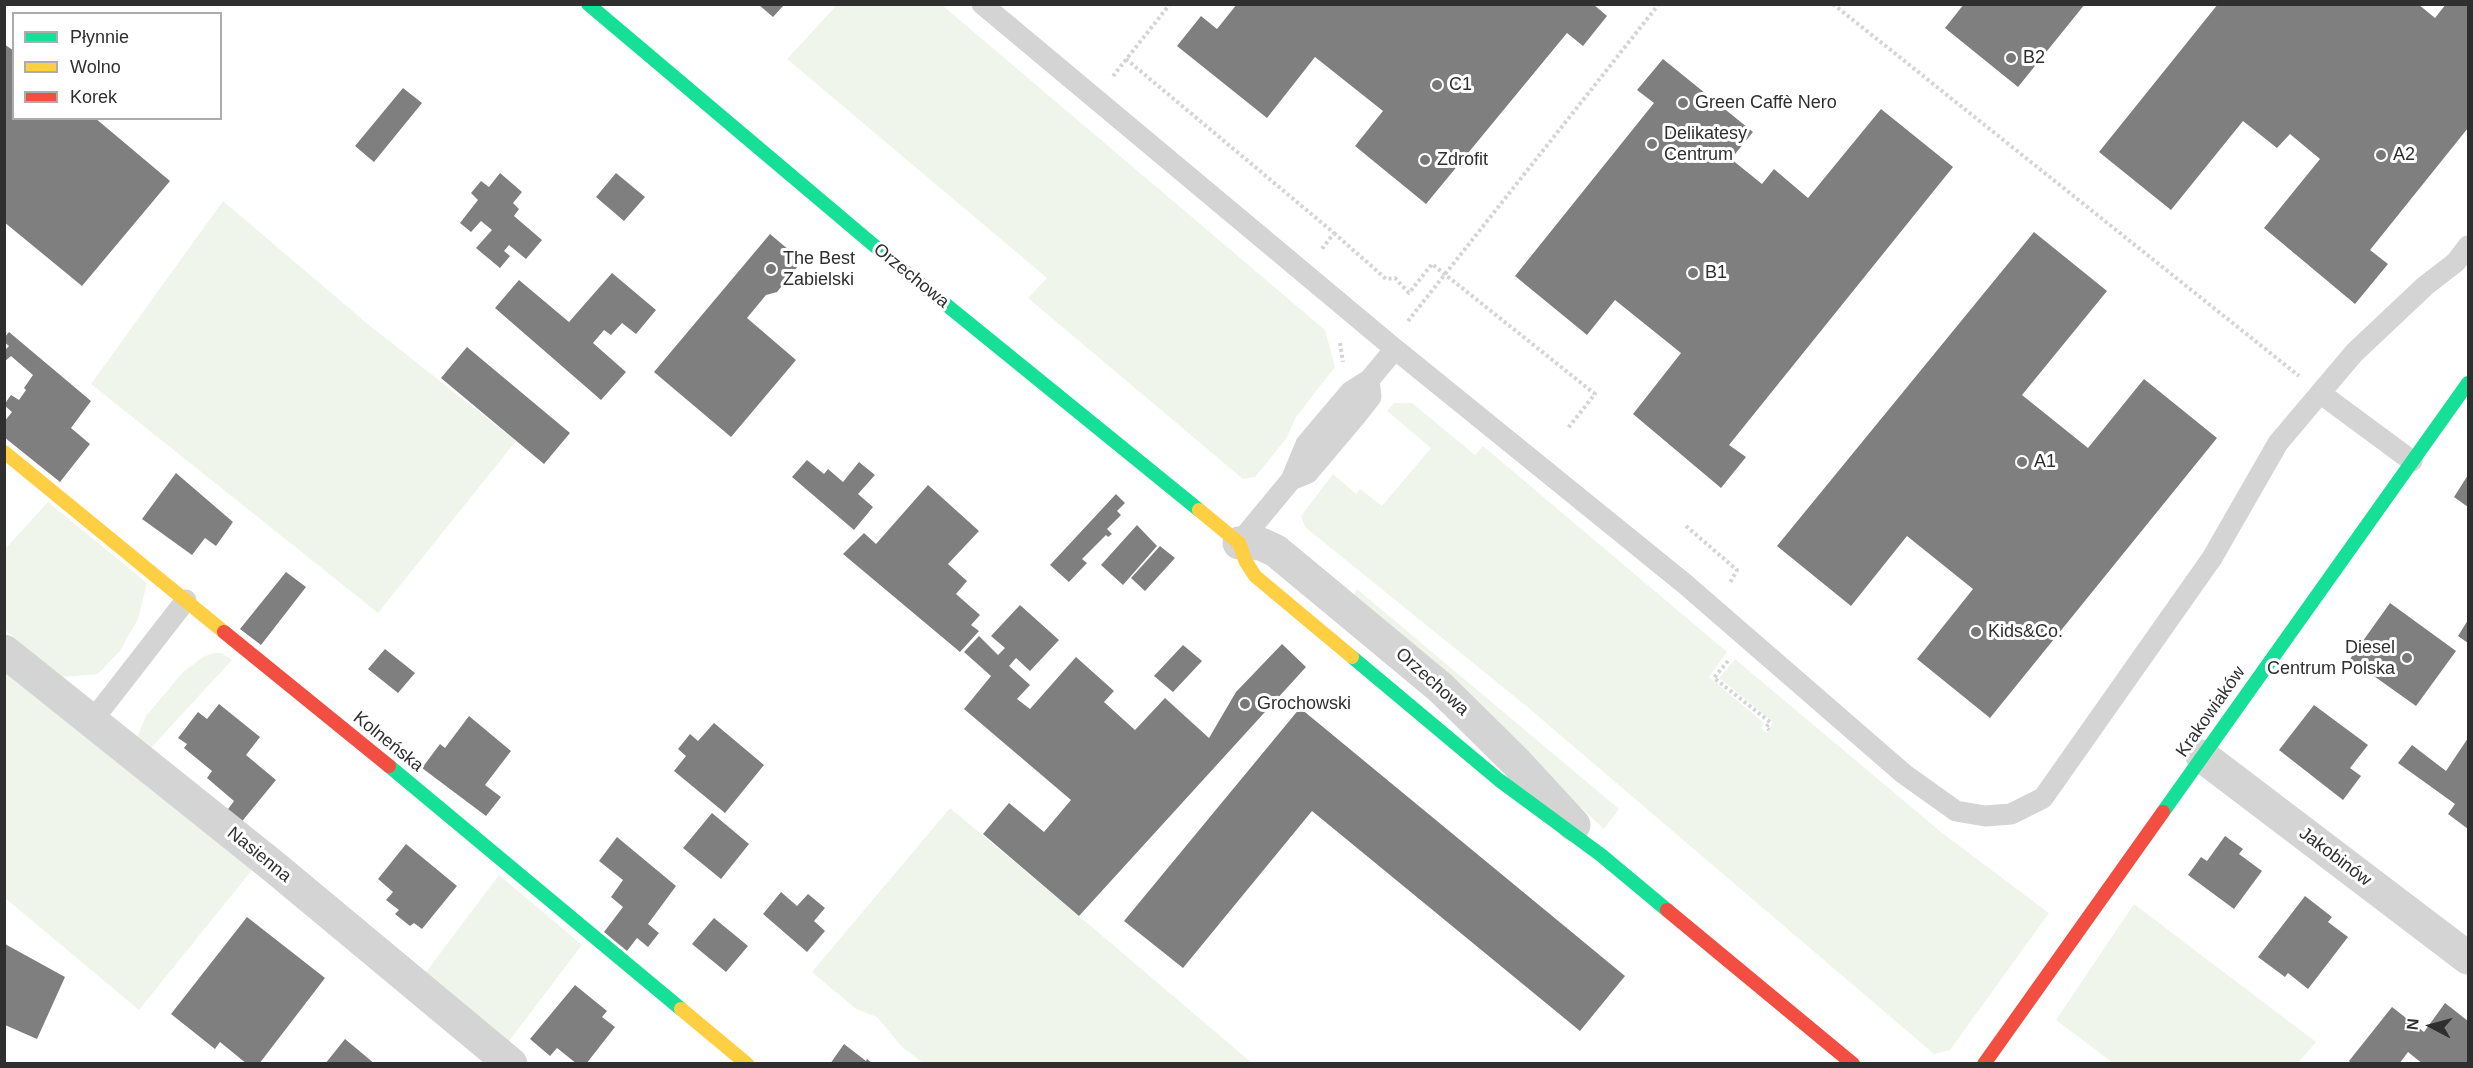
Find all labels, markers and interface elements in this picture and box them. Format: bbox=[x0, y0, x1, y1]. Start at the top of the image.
legend bbox=[12, 12, 222, 120]
text: Płynnie bbox=[70, 27, 129, 47]
place label: B2 bbox=[2023, 47, 2045, 69]
marker: B2 bbox=[2004, 51, 2018, 65]
text: Wolno bbox=[70, 57, 121, 77]
place label: C1 bbox=[1449, 74, 1472, 96]
marker: C1 bbox=[1430, 78, 1444, 92]
text: Korek bbox=[70, 87, 117, 107]
place label: Green Caffè Nero bbox=[1695, 92, 1837, 114]
marker: Green Caffè Nero bbox=[1676, 96, 1690, 110]
place label: Delikatesy Centrum bbox=[1664, 123, 1747, 166]
marker: Delikatesy Centrum bbox=[1645, 137, 1659, 151]
place label: A2 bbox=[2393, 144, 2415, 166]
marker: A2 bbox=[2374, 148, 2388, 162]
place label: Zdrofit bbox=[1437, 149, 1488, 171]
marker: Zdrofit bbox=[1418, 153, 1432, 167]
street label: Orzechowa bbox=[869, 239, 953, 313]
place label: The Best Zabielski bbox=[783, 248, 855, 290]
marker: The Best Zabielski bbox=[764, 262, 778, 276]
place label: B1 bbox=[1705, 262, 1727, 284]
marker: B1 bbox=[1686, 266, 1700, 280]
place label: A1 bbox=[2034, 451, 2056, 473]
marker: A1 bbox=[2015, 455, 2029, 469]
place label: Kids&Co. bbox=[1988, 621, 2063, 643]
marker: Kids&Co. bbox=[1969, 625, 1983, 639]
place label: Diesel Centrum Polska bbox=[2267, 637, 2395, 680]
street label: Orzechowa bbox=[1391, 644, 1473, 720]
marker: Diesel Centrum Polska bbox=[2400, 651, 2414, 665]
street label: Krakowiaków bbox=[2172, 662, 2250, 762]
place label: Grochowski bbox=[1257, 693, 1351, 715]
marker: Grochowski bbox=[1238, 697, 1252, 711]
street label: Kolneńska bbox=[349, 707, 427, 777]
street label: Nasienna bbox=[223, 823, 295, 887]
street label: Jakobinów bbox=[2295, 823, 2375, 891]
north arrow bbox=[2401, 996, 2461, 1056]
text: N bbox=[2404, 1017, 2422, 1031]

